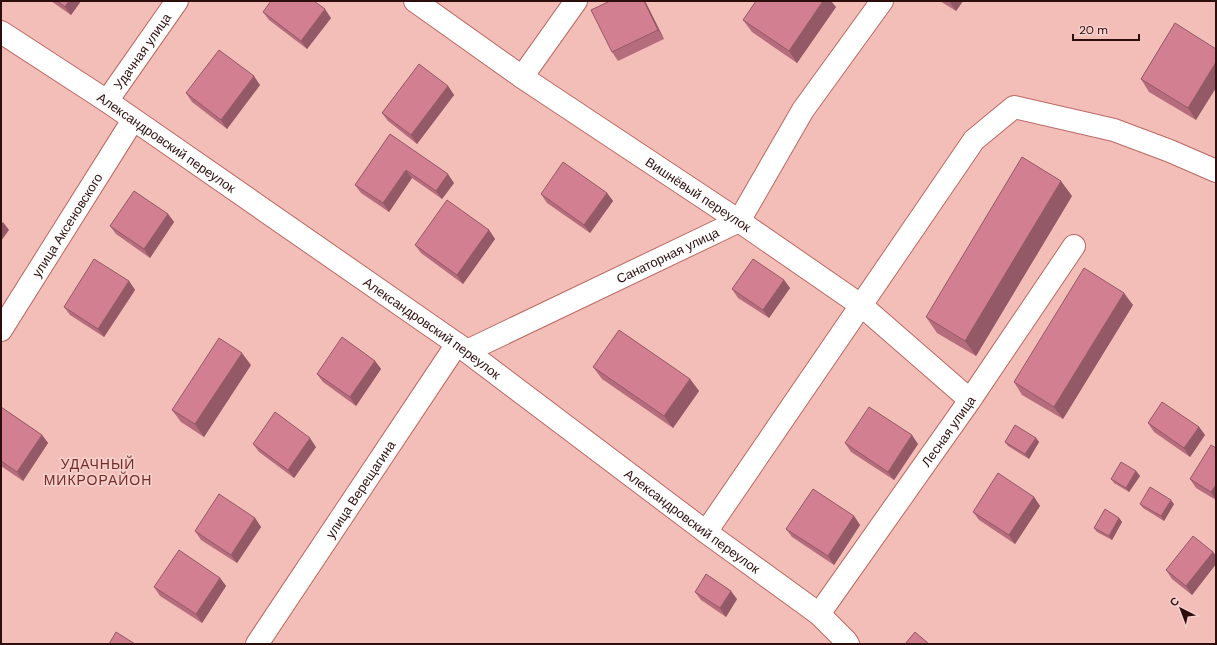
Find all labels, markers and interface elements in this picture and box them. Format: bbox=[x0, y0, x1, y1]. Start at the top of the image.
street label: Удачная улица bbox=[109, 9, 175, 92]
scale bar bbox=[1073, 16, 1139, 42]
text: 20 m bbox=[1079, 22, 1108, 38]
street label: Александровский переулок bbox=[94, 88, 239, 197]
street label: Вишнёвый переулок bbox=[642, 153, 755, 236]
street label: улица Аксеновского bbox=[28, 170, 106, 280]
street label: Санаторная улица bbox=[613, 223, 722, 287]
street label: Александровский переулок bbox=[360, 273, 505, 383]
street label: Лесная улица bbox=[917, 392, 979, 470]
street label: улица Верещагина bbox=[321, 436, 399, 541]
district label: УДАЧНЫЙ МИКРОРАЙОН bbox=[44, 455, 152, 489]
street label: Александровский переулок bbox=[621, 465, 764, 577]
north arrow bbox=[1161, 589, 1201, 629]
text: С bbox=[1167, 594, 1182, 609]

